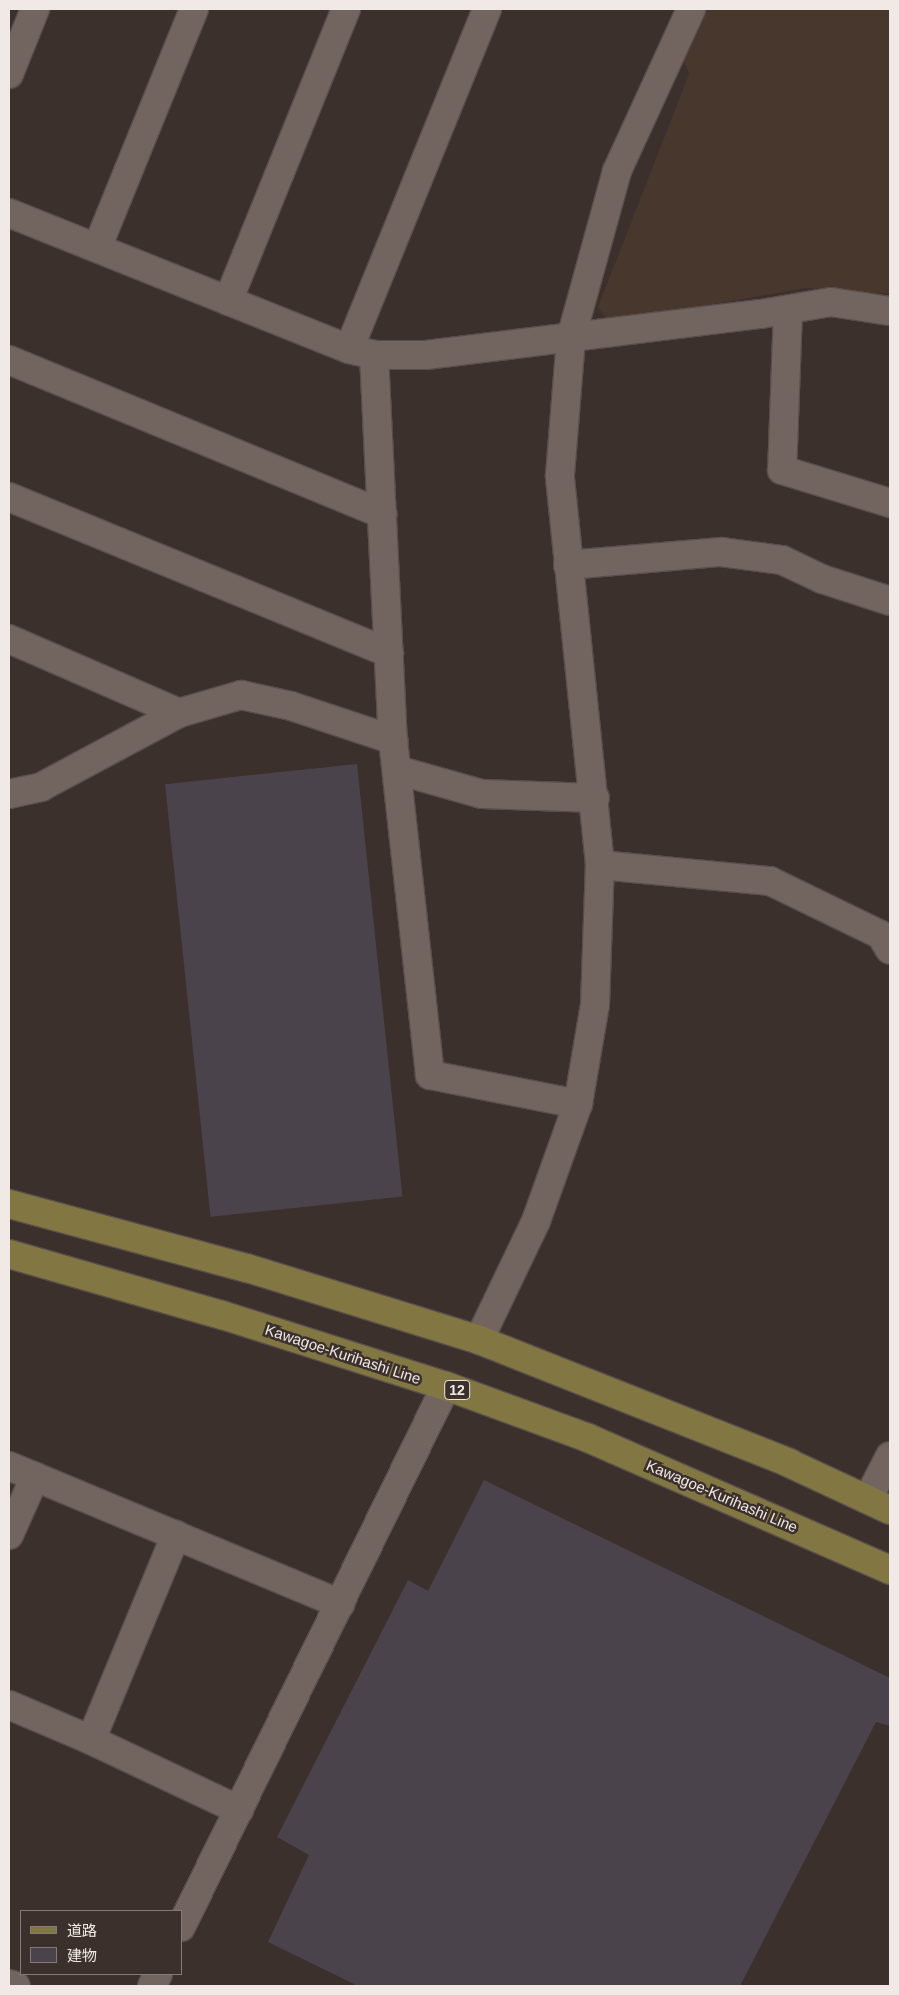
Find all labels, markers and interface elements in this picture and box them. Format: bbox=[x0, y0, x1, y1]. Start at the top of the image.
street label: Kawagoe-Kurihashi Line bbox=[263, 1320, 423, 1388]
road number: 12 bbox=[443, 1378, 471, 1402]
street label: Kawagoe-Kurihashi Line bbox=[644, 1456, 800, 1536]
legend bbox=[20, 1910, 182, 1975]
text: 道路 bbox=[67, 1922, 97, 1939]
text: 建物 bbox=[67, 1947, 97, 1964]

